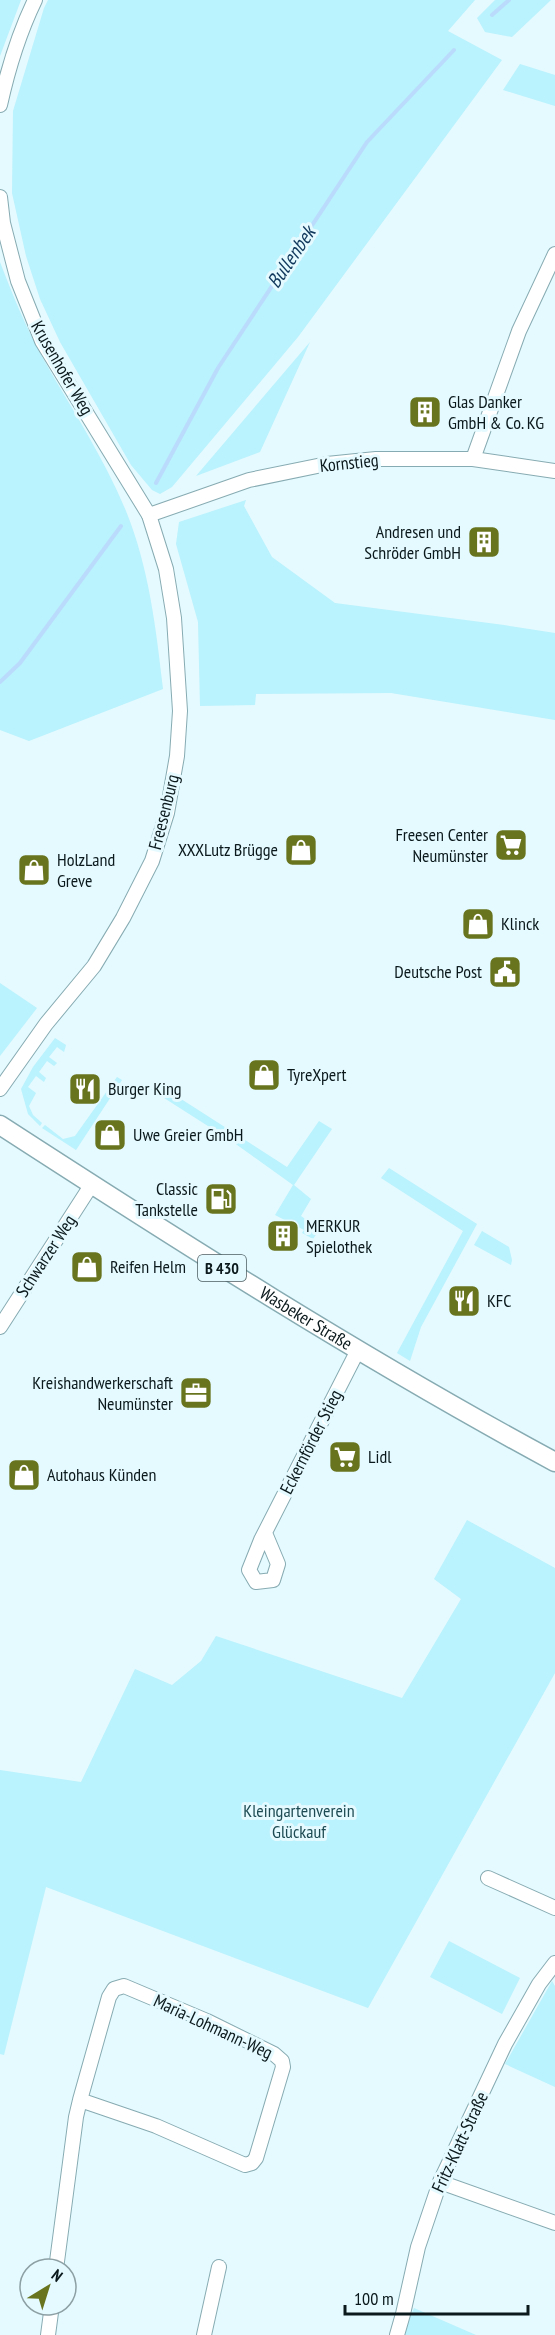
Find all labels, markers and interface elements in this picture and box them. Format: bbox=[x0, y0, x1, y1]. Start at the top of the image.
water label: Bullenbek bbox=[261, 219, 322, 293]
street label: Krusenhofer Weg bbox=[26, 316, 99, 419]
place label: Glas Danker GmbH & Co. KG bbox=[448, 390, 544, 434]
building icon: Glas Danker GmbH & Co. KG bbox=[407, 394, 443, 430]
street label: Kornstieg bbox=[319, 448, 379, 477]
place label: Andresen und Schröder GmbH bbox=[364, 520, 461, 564]
building icon: Andresen und Schröder GmbH bbox=[466, 524, 502, 560]
street label: Freesenburg bbox=[143, 772, 184, 852]
place label: Freesen Center Neumünster bbox=[395, 823, 488, 867]
supermarket icon: Freesen Center Neumünster bbox=[493, 827, 529, 863]
shop icon: XXXLutz Brügge bbox=[283, 832, 319, 868]
place label: XXXLutz Brügge bbox=[178, 838, 278, 861]
place label: HolzLand Greve bbox=[57, 848, 115, 892]
shop icon: HolzLand Greve bbox=[16, 852, 52, 888]
shop icon: Klinck bbox=[460, 906, 496, 942]
place label: Klinck bbox=[501, 912, 539, 935]
public building icon: Deutsche Post bbox=[487, 954, 523, 990]
place label: Deutsche Post bbox=[394, 960, 482, 983]
shop icon: TyreXpert bbox=[246, 1057, 282, 1093]
place label: TyreXpert bbox=[287, 1063, 347, 1086]
restaurant icon: Burger King bbox=[67, 1071, 103, 1107]
place label: Burger King bbox=[108, 1077, 182, 1100]
shop icon: Uwe Greier GmbH bbox=[92, 1117, 128, 1153]
place label: Uwe Greier GmbH bbox=[133, 1123, 243, 1146]
place label: Classic Tankstelle bbox=[135, 1177, 199, 1221]
fuel station icon: Classic Tankstelle bbox=[203, 1181, 239, 1217]
street label: Schwarzer Weg bbox=[10, 1210, 81, 1301]
place label: MERKUR Spielothek bbox=[306, 1214, 372, 1258]
building icon: MERKUR Spielothek bbox=[265, 1218, 301, 1254]
shop icon: Reifen Helm bbox=[69, 1249, 105, 1285]
place label: Reifen Helm bbox=[110, 1255, 186, 1278]
road number: B 430 bbox=[198, 1255, 246, 1281]
street label: Wasbeker Straße bbox=[256, 1281, 357, 1355]
restaurant icon: KFC bbox=[446, 1283, 482, 1319]
place label: KFC bbox=[487, 1289, 512, 1312]
place label: Kreishandwerkerschaft Neumünster bbox=[32, 1371, 173, 1415]
office icon: Kreishandwerkerschaft Neumünster bbox=[178, 1375, 214, 1411]
street label: Eckernförder Stieg bbox=[274, 1386, 347, 1498]
supermarket icon: Lidl bbox=[327, 1439, 363, 1475]
place label: Lidl bbox=[368, 1445, 392, 1468]
shop icon: Autohaus Künden bbox=[6, 1457, 42, 1493]
place label: Autohaus Künden bbox=[47, 1463, 156, 1486]
park label: Kleingartenverein Glückauf bbox=[243, 1799, 355, 1843]
street label: Maria-Lohmann-Weg bbox=[150, 1989, 276, 2064]
street label: Fritz-Klatt-Straße bbox=[426, 2088, 493, 2196]
north arrow bbox=[18, 2257, 78, 2317]
text: N bbox=[48, 2265, 67, 2286]
scale bar bbox=[345, 2278, 528, 2316]
text: 100 m bbox=[354, 2287, 394, 2310]

